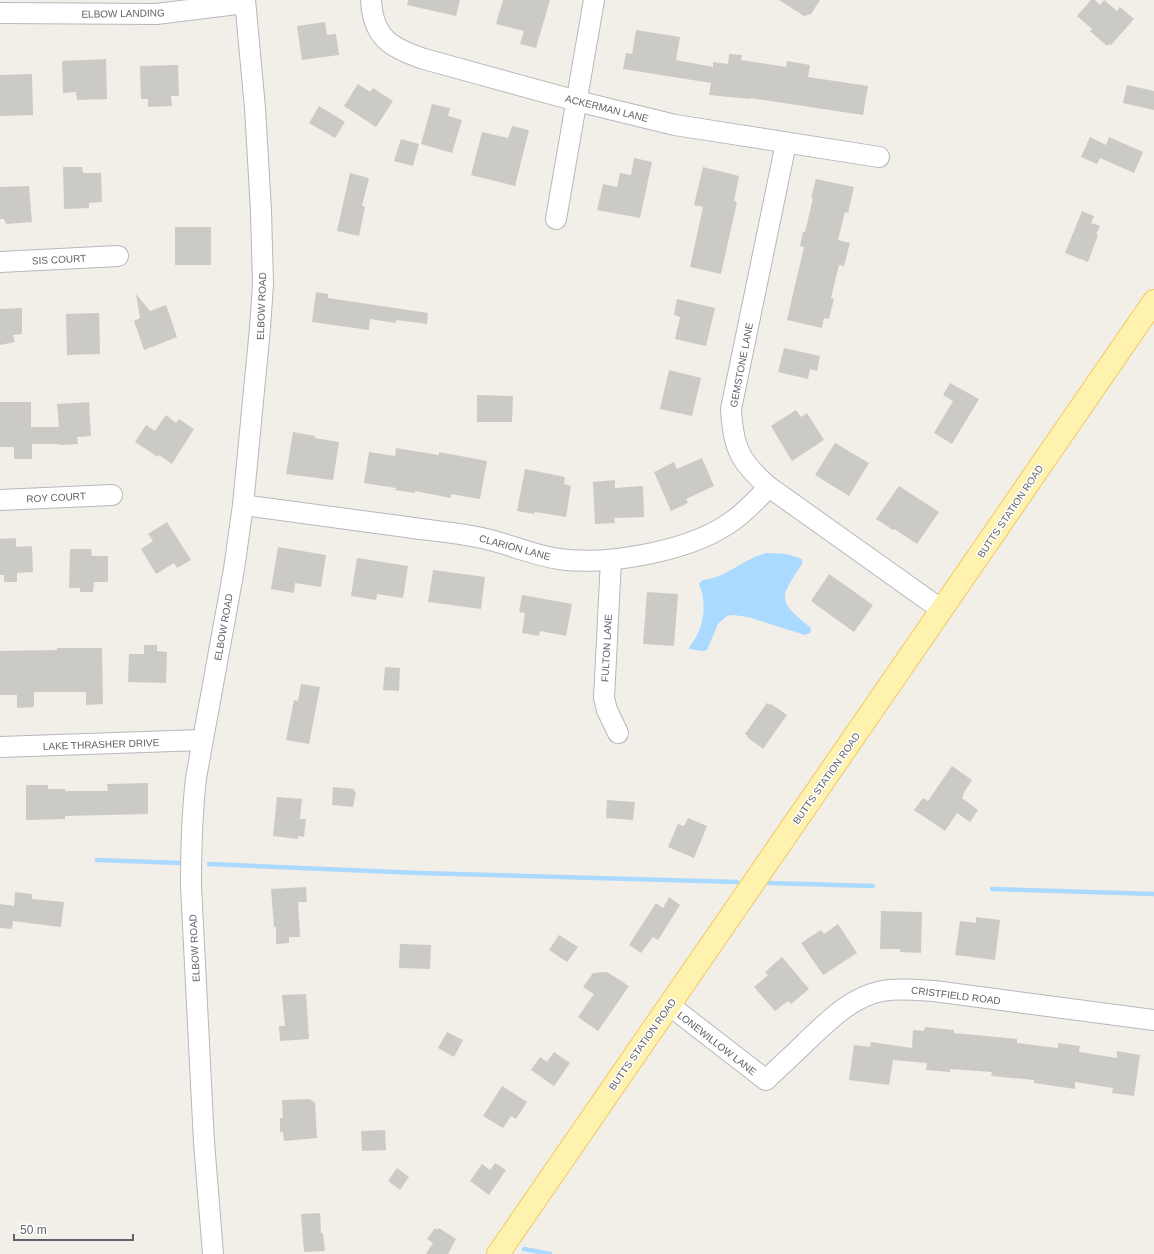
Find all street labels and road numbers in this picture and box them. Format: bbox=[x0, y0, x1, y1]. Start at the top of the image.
street label: ELBOW LANDING bbox=[81, 7, 165, 20]
street label: ACKERMAN LANE bbox=[564, 93, 650, 124]
street label: SIS COURT bbox=[32, 253, 86, 266]
street label: ELBOW ROAD bbox=[255, 272, 268, 340]
street label: GEMSTONE LANE bbox=[728, 322, 755, 408]
street label: BUTTS STATION ROAD bbox=[975, 463, 1045, 560]
street label: ROY COURT bbox=[26, 490, 86, 505]
street label: CLARION LANE bbox=[478, 533, 552, 562]
street label: ELBOW ROAD bbox=[212, 593, 235, 661]
street label: FULTON LANE bbox=[599, 613, 614, 682]
street label: BUTTS STATION ROAD bbox=[791, 730, 862, 826]
street label: LAKE THRASHER DRIVE bbox=[43, 737, 160, 752]
street label: ELBOW ROAD bbox=[187, 914, 202, 982]
street label: CRISTFIELD ROAD bbox=[911, 985, 1001, 1006]
street label: BUTTS STATION ROAD bbox=[607, 996, 678, 1092]
street label: LONEWILLOW LANE bbox=[675, 1009, 758, 1078]

